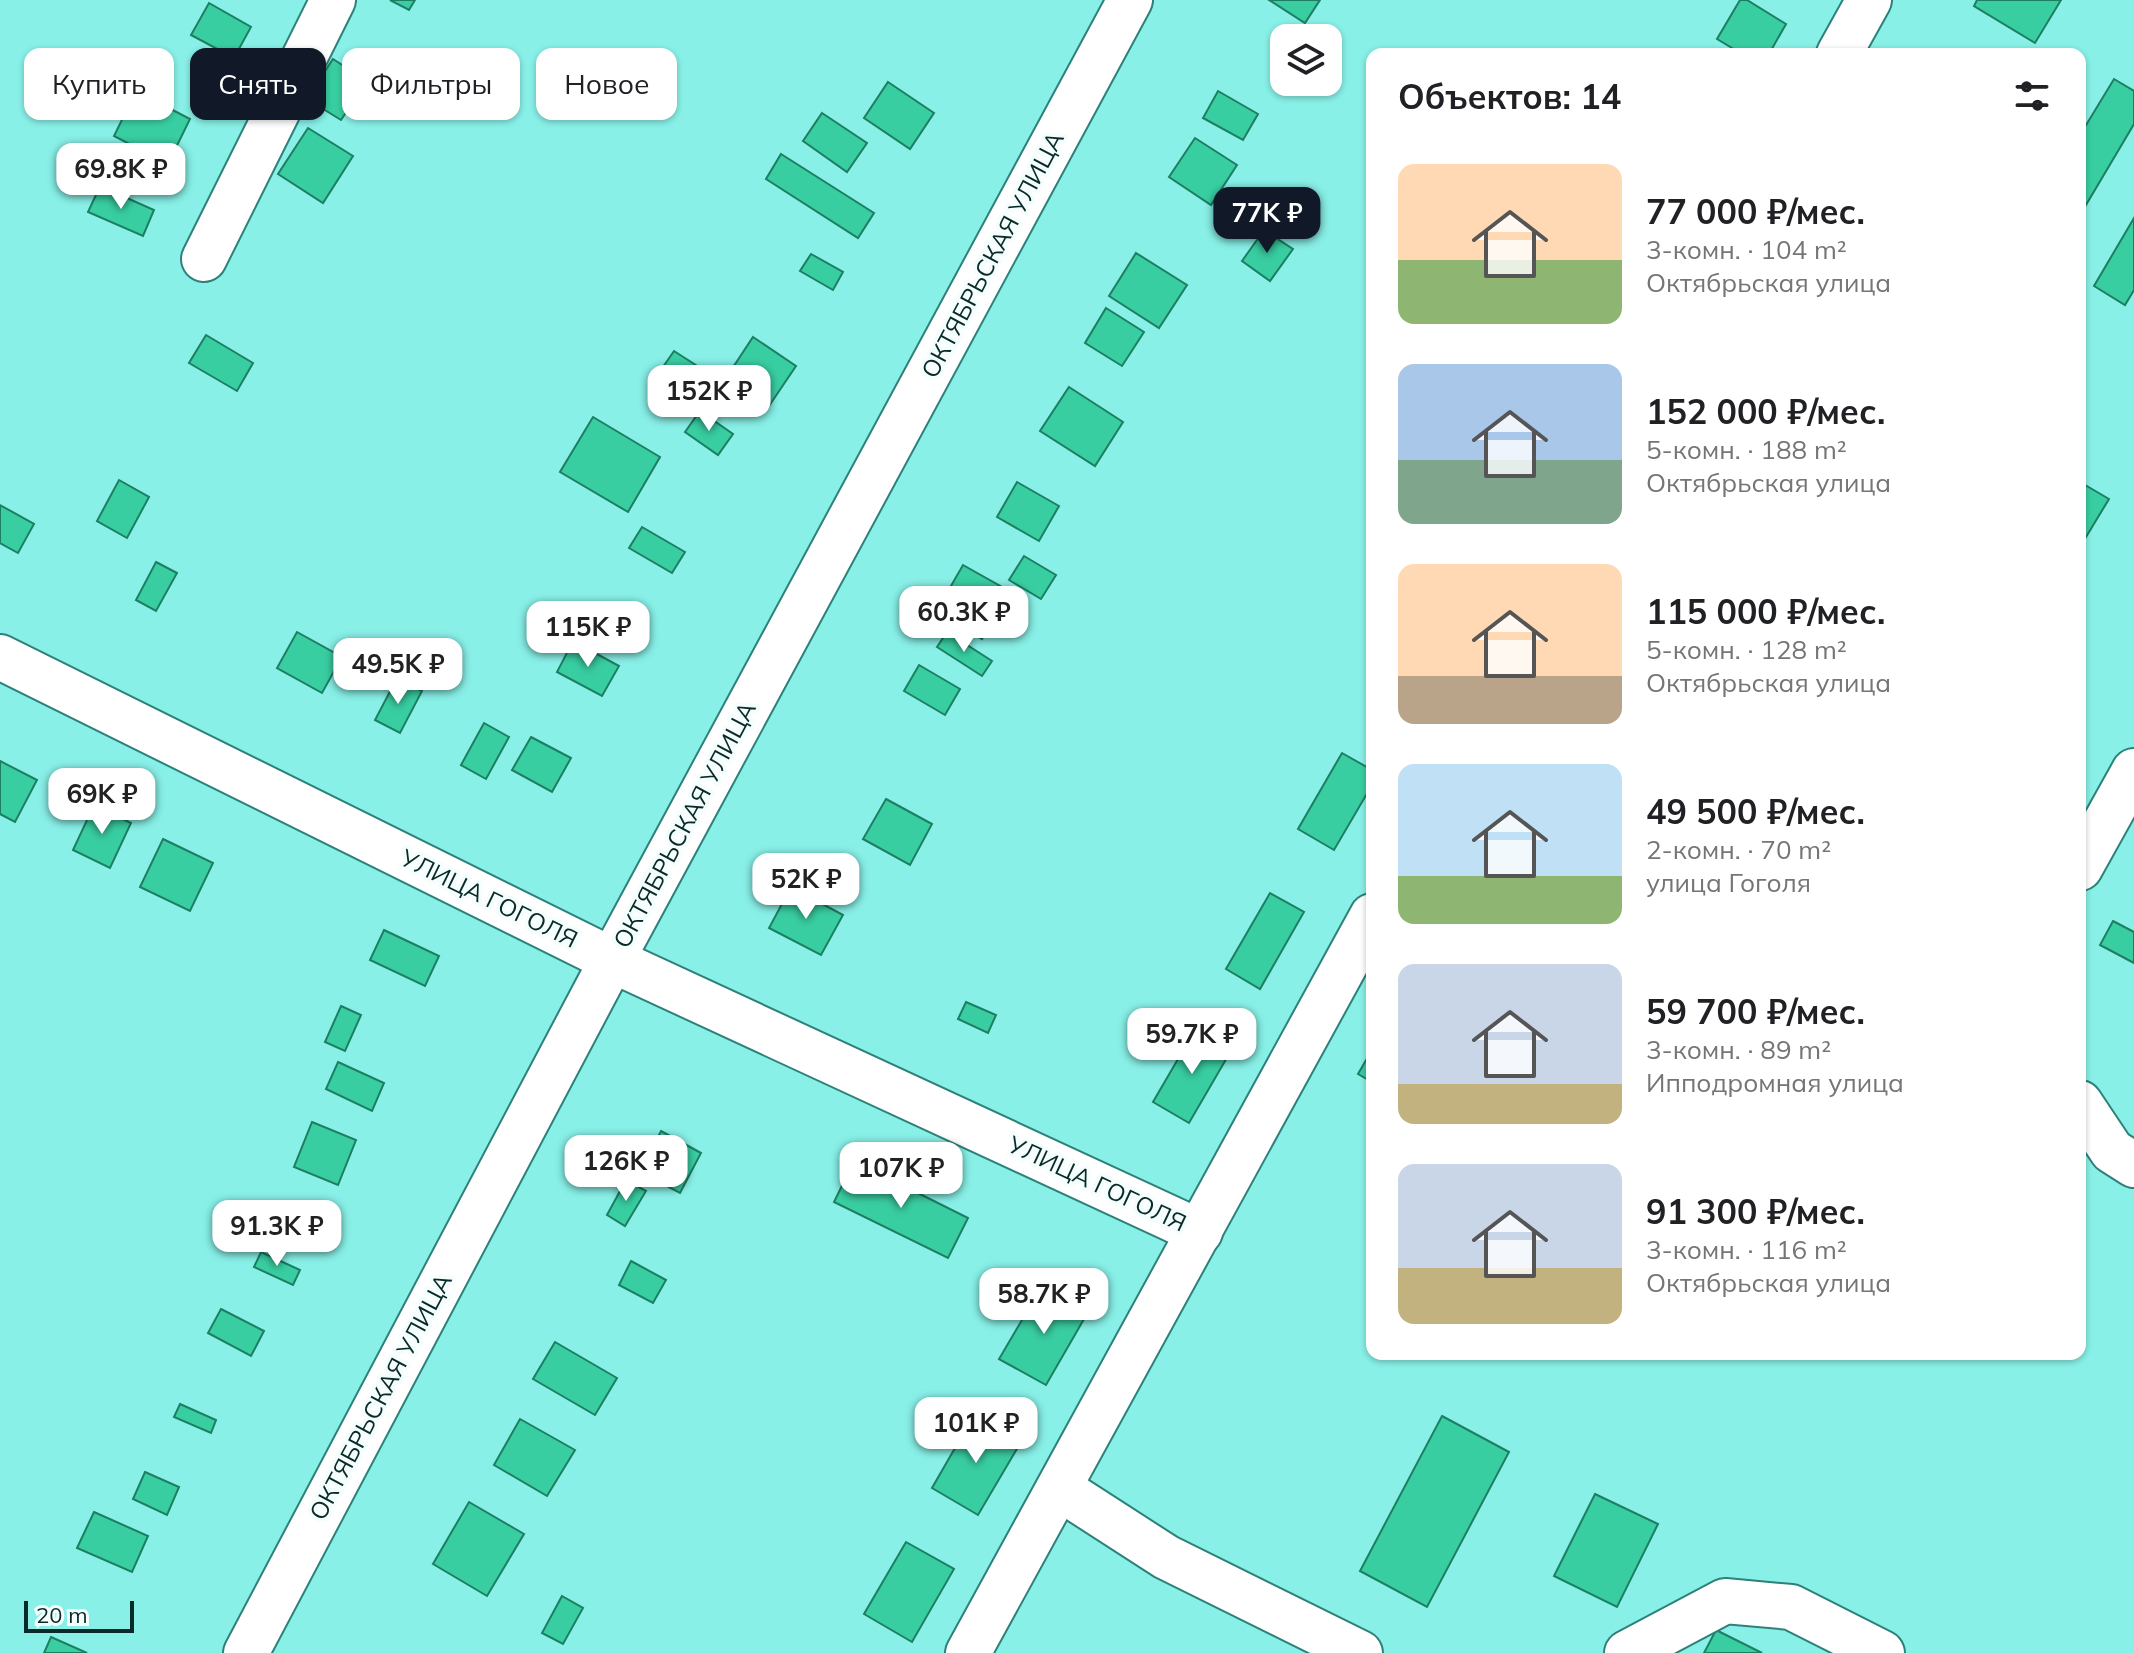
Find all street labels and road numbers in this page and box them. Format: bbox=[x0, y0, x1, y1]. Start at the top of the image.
street label: ОКТЯБРЬСКАЯ УЛИЦА bbox=[914, 126, 1070, 383]
street label: ОКТЯБРЬСКАЯ УЛИЦА bbox=[606, 696, 762, 953]
street label: УЛИЦА ГОГОЛЯ bbox=[395, 842, 583, 954]
street label: УЛИЦА ГОГОЛЯ bbox=[1003, 1128, 1191, 1238]
street label: ОКТЯБРЬСКАЯ УЛИЦА bbox=[302, 1268, 458, 1525]

